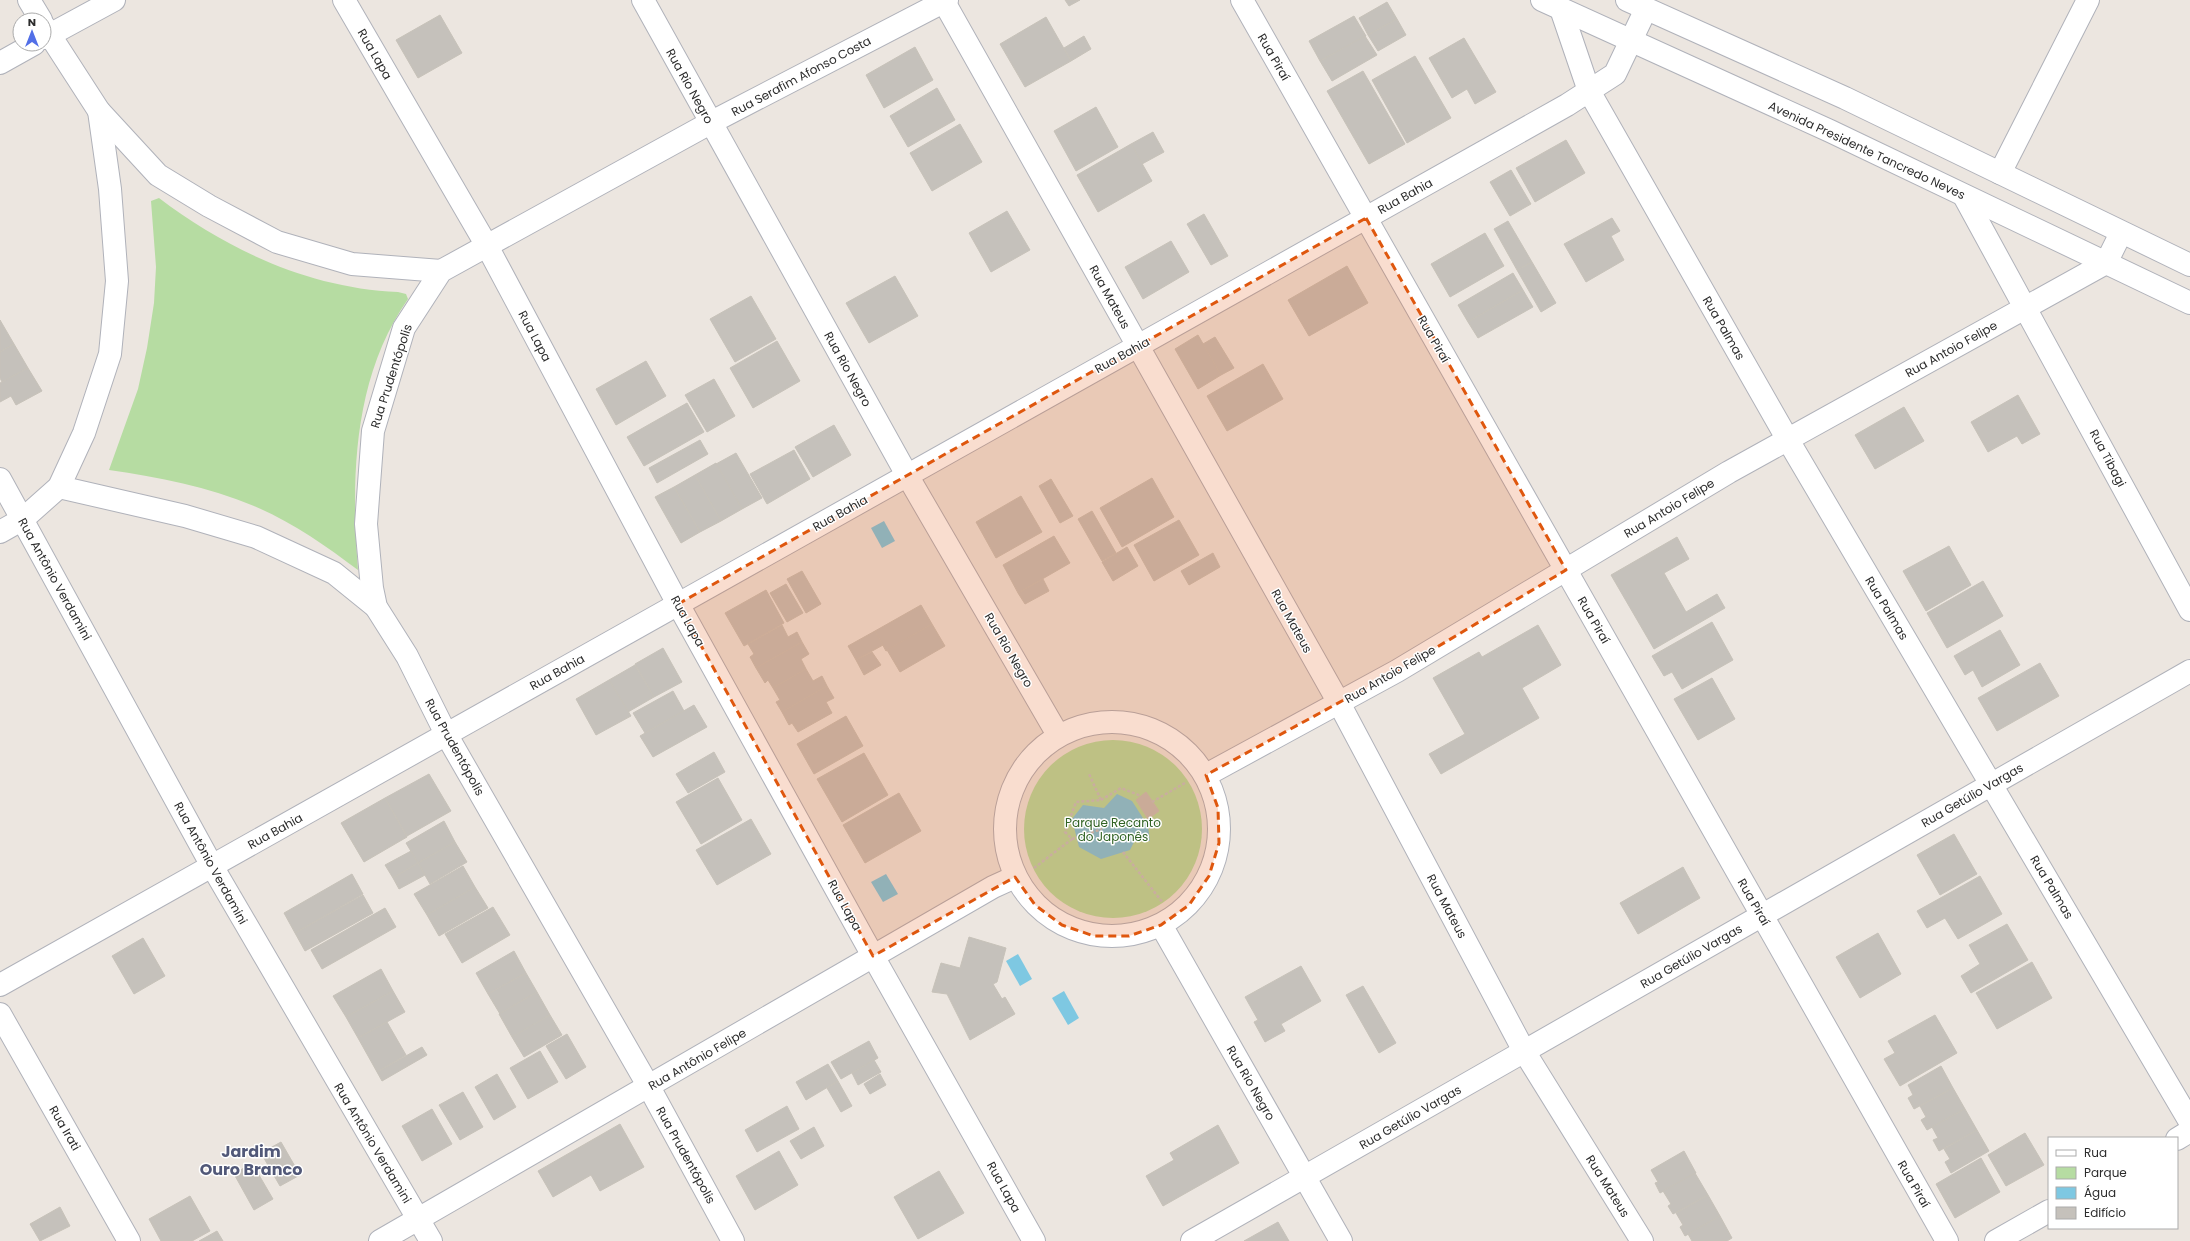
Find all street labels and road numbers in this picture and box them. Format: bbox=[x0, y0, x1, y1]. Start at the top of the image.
street label: Rua Lapa bbox=[354, 26, 396, 82]
street label: Rua Piraí bbox=[1254, 30, 1294, 84]
street label: Rua Serafim Afonso Costa bbox=[728, 32, 874, 120]
street label: Rua Rio Negro bbox=[662, 45, 718, 127]
street label: Avenida Presidente Tancredo Neves bbox=[1766, 97, 1968, 203]
street label: Rua Bahia bbox=[1374, 174, 1436, 218]
street label: Rua Mateus bbox=[1085, 262, 1135, 332]
street label: Rua Palmas bbox=[1699, 293, 1749, 363]
street label: Rua Lapa bbox=[514, 307, 556, 365]
street label: Rua Piraí bbox=[1414, 312, 1454, 366]
street label: Rua Antoio Felipe bbox=[1902, 317, 2000, 381]
street label: Rua Prudentópolis bbox=[366, 322, 416, 430]
street label: Rua Rio Negro bbox=[820, 328, 876, 410]
street label: Rua Bahia bbox=[1091, 333, 1153, 377]
street label: Rua Tibagi bbox=[2086, 426, 2130, 490]
street label: Rua Antoio Felipe bbox=[1621, 474, 1717, 542]
street label: Rua Bahia bbox=[809, 491, 871, 535]
street label: Rua Antônio Verdamini bbox=[14, 515, 96, 643]
street label: Rua Palmas bbox=[1861, 573, 1913, 643]
street label: Rua Mateus bbox=[1267, 586, 1317, 656]
street label: Rua Lapa bbox=[667, 592, 709, 650]
street label: Rua Piraí bbox=[1574, 593, 1614, 647]
street label: Rua Rio Negro bbox=[981, 610, 1037, 691]
street label: Rua Antoio Felipe bbox=[1341, 641, 1439, 707]
street label: Rua Bahia bbox=[526, 650, 588, 694]
street label: Rua Prudentópolis bbox=[421, 695, 489, 799]
street label: Rua Getúlio Vargas bbox=[1918, 759, 2026, 831]
street label: Rua Antônio Verdamini bbox=[170, 799, 252, 927]
street label: Rua Bahia bbox=[244, 809, 306, 853]
street label: Rua Palmas bbox=[2026, 852, 2078, 922]
street label: Rua Mateus bbox=[1423, 871, 1471, 941]
street label: Rua Piraí bbox=[1734, 875, 1774, 929]
street label: Rua Lapa bbox=[824, 876, 866, 934]
street label: Rua Getúlio Vargas bbox=[1637, 920, 1745, 992]
street label: Rua Antônio Felipe bbox=[645, 1024, 749, 1094]
street label: Rua Rio Negro bbox=[1223, 1043, 1279, 1124]
street label: Rua Antônio Verdamini bbox=[330, 1080, 416, 1206]
street label: Rua Getúlio Vargas bbox=[1356, 1081, 1464, 1153]
street label: Rua Irati bbox=[45, 1102, 85, 1154]
street label: Rua Prudentópolis bbox=[652, 1103, 720, 1207]
street label: Rua Mateus bbox=[1582, 1152, 1634, 1220]
street label: Rua Piraí bbox=[1894, 1157, 1934, 1211]
street label: Rua Lapa bbox=[983, 1158, 1025, 1216]

